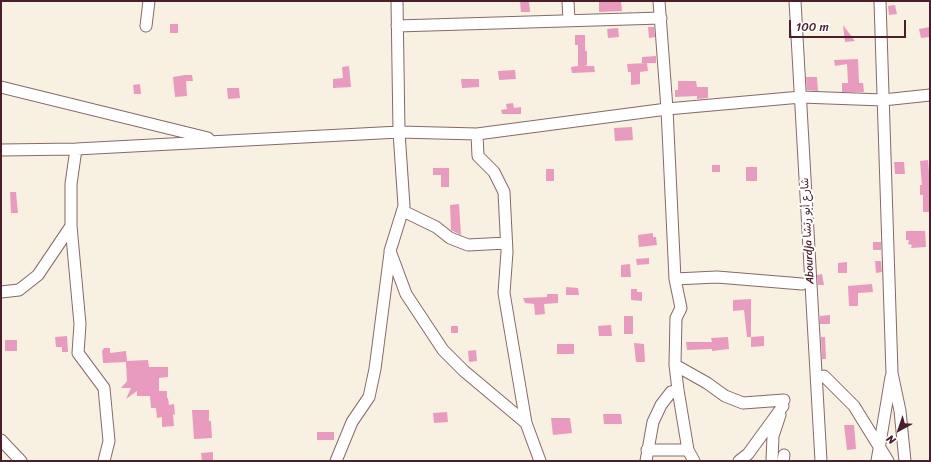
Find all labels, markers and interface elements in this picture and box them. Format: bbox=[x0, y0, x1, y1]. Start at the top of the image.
scale bar bbox=[791, 12, 908, 38]
text: 100 m bbox=[796, 16, 829, 38]
street label: Abourdja شارع أبو رتشا bbox=[799, 177, 817, 285]
north arrow bbox=[879, 410, 919, 450]
text: N bbox=[882, 430, 900, 449]

